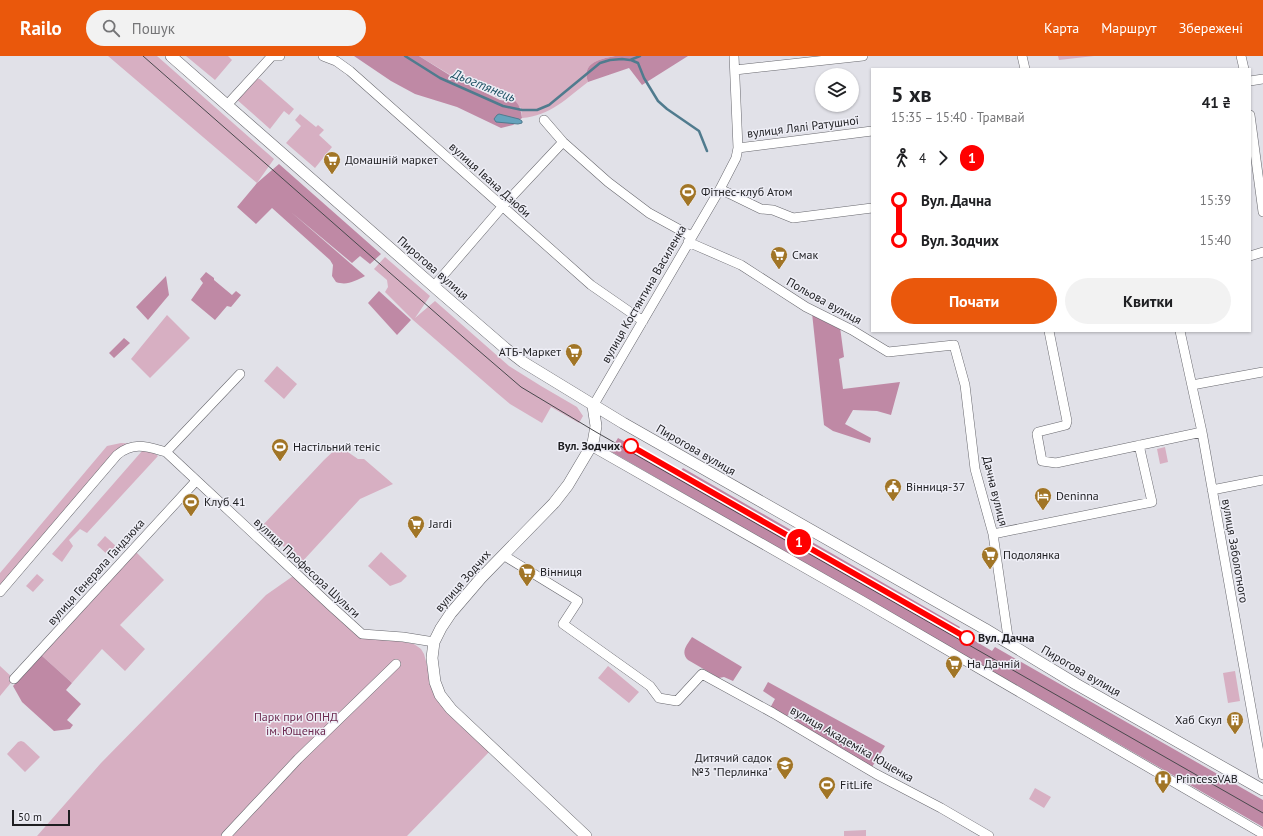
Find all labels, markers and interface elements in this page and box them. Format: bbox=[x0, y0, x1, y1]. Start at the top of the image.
search box bbox=[86, 10, 366, 46]
text: Railo bbox=[20, 16, 62, 40]
icon: search bbox=[100, 17, 122, 39]
text: Пошук bbox=[132, 19, 175, 38]
text: Карта bbox=[1044, 19, 1079, 37]
text: Маршрут bbox=[1101, 19, 1157, 37]
text: Збережені bbox=[1179, 19, 1243, 37]
water label: Дьогтянець bbox=[448, 65, 518, 106]
map controls bbox=[815, 68, 859, 112]
button: layers bbox=[815, 68, 859, 112]
text: 5 хв bbox=[891, 80, 932, 108]
text: 41 ₴ bbox=[1202, 93, 1231, 112]
text: 15:35 – 15:40 · Трамвай bbox=[891, 109, 1025, 126]
street label: вулиця Лялі Ратушної bbox=[746, 112, 860, 141]
street label: вулиця Івана Дзюби bbox=[446, 139, 534, 220]
icon: walk bbox=[891, 147, 913, 169]
icon: forward bbox=[932, 147, 954, 169]
text: 1 bbox=[968, 149, 976, 167]
supermarket icon: Домашній маркет bbox=[322, 150, 342, 175]
text: 4 bbox=[919, 150, 926, 167]
place label: Домашній маркет bbox=[345, 152, 438, 167]
sports icon: Фітнес-клуб Атом bbox=[678, 182, 698, 207]
place label: Фітнес-клуб Атом bbox=[701, 184, 792, 199]
text: Вул. Дачна bbox=[921, 191, 992, 210]
text: 15:39 bbox=[1200, 192, 1231, 209]
street label: вулиця Костянтина Василенка bbox=[598, 222, 689, 365]
text: Вул. Зодчих bbox=[921, 231, 999, 250]
text: 15:40 bbox=[1200, 232, 1231, 249]
street label: Пирогова вулиця bbox=[395, 233, 472, 303]
supermarket icon: Смак bbox=[769, 245, 789, 270]
place label: Смак bbox=[792, 247, 819, 262]
street label: Польова вулиця bbox=[784, 274, 864, 327]
button: Почати bbox=[891, 278, 1057, 324]
button: Квитки bbox=[1065, 278, 1231, 324]
supermarket icon: АТБ-Маркет bbox=[564, 342, 584, 367]
place label: АТБ-Маркет bbox=[499, 344, 561, 359]
street label: Пирогова вулиця bbox=[654, 421, 739, 478]
sports icon: Настільний теніс bbox=[270, 437, 290, 462]
place label: Вул. Зодчих bbox=[558, 438, 621, 453]
marker: Вул. Зодчих bbox=[623, 438, 639, 454]
place label: Настільний теніс bbox=[293, 439, 381, 454]
street label: Дачна вулиця bbox=[980, 454, 1011, 528]
public building icon: Вінниця-37 bbox=[883, 477, 903, 502]
place label: Вінниця-37 bbox=[906, 479, 965, 494]
hotel icon: Deninna bbox=[1033, 486, 1053, 511]
place label: Deninna bbox=[1056, 488, 1099, 503]
sports icon: Клуб 41 bbox=[181, 492, 201, 517]
place label: Клуб 41 bbox=[204, 494, 246, 509]
street label: вулиця Заболотного bbox=[1219, 498, 1252, 604]
street label: вулиця Професора Шульги bbox=[251, 514, 364, 621]
supermarket icon: Jardi bbox=[406, 514, 426, 539]
street label: вулиця Генерала Гандзюка bbox=[44, 515, 147, 628]
place label: Jardi bbox=[428, 516, 452, 531]
line badge: 1 bbox=[786, 529, 812, 555]
text: 1 bbox=[795, 533, 803, 551]
supermarket icon: Подолянка bbox=[980, 545, 1000, 570]
street label: вулиця Зодчих bbox=[432, 547, 494, 615]
place label: Подолянка bbox=[1003, 547, 1060, 562]
supermarket icon: Вінниця bbox=[517, 562, 537, 587]
place label: Вінниця bbox=[540, 564, 582, 579]
marker: Вул. Дачна bbox=[959, 630, 975, 646]
place label: Вул. Дачна bbox=[978, 630, 1034, 645]
street label: Пирогова вулиця bbox=[1039, 642, 1124, 699]
supermarket icon: На Дачній bbox=[944, 654, 964, 679]
place label: На Дачній bbox=[967, 656, 1020, 671]
street label: вулиця Академіка Ющенка bbox=[788, 702, 917, 785]
park label: Парк при ОПНД ім. Ющенка bbox=[254, 709, 338, 738]
building icon: Хаб Скул bbox=[1225, 710, 1245, 735]
place label: Хаб Скул bbox=[1175, 712, 1222, 727]
place label: Дитячий садок №3 "Перлинка" bbox=[692, 750, 772, 779]
school or university icon: Дитячий садок №3 "Перлинка" bbox=[775, 755, 795, 780]
hospital icon: PrincessVAB bbox=[1153, 769, 1173, 794]
place label: PrincessVAB bbox=[1176, 771, 1238, 786]
sports icon: FitLife bbox=[817, 775, 837, 800]
place label: FitLife bbox=[840, 777, 873, 792]
scale bar bbox=[12, 808, 70, 827]
text: 50 m bbox=[18, 810, 42, 824]

